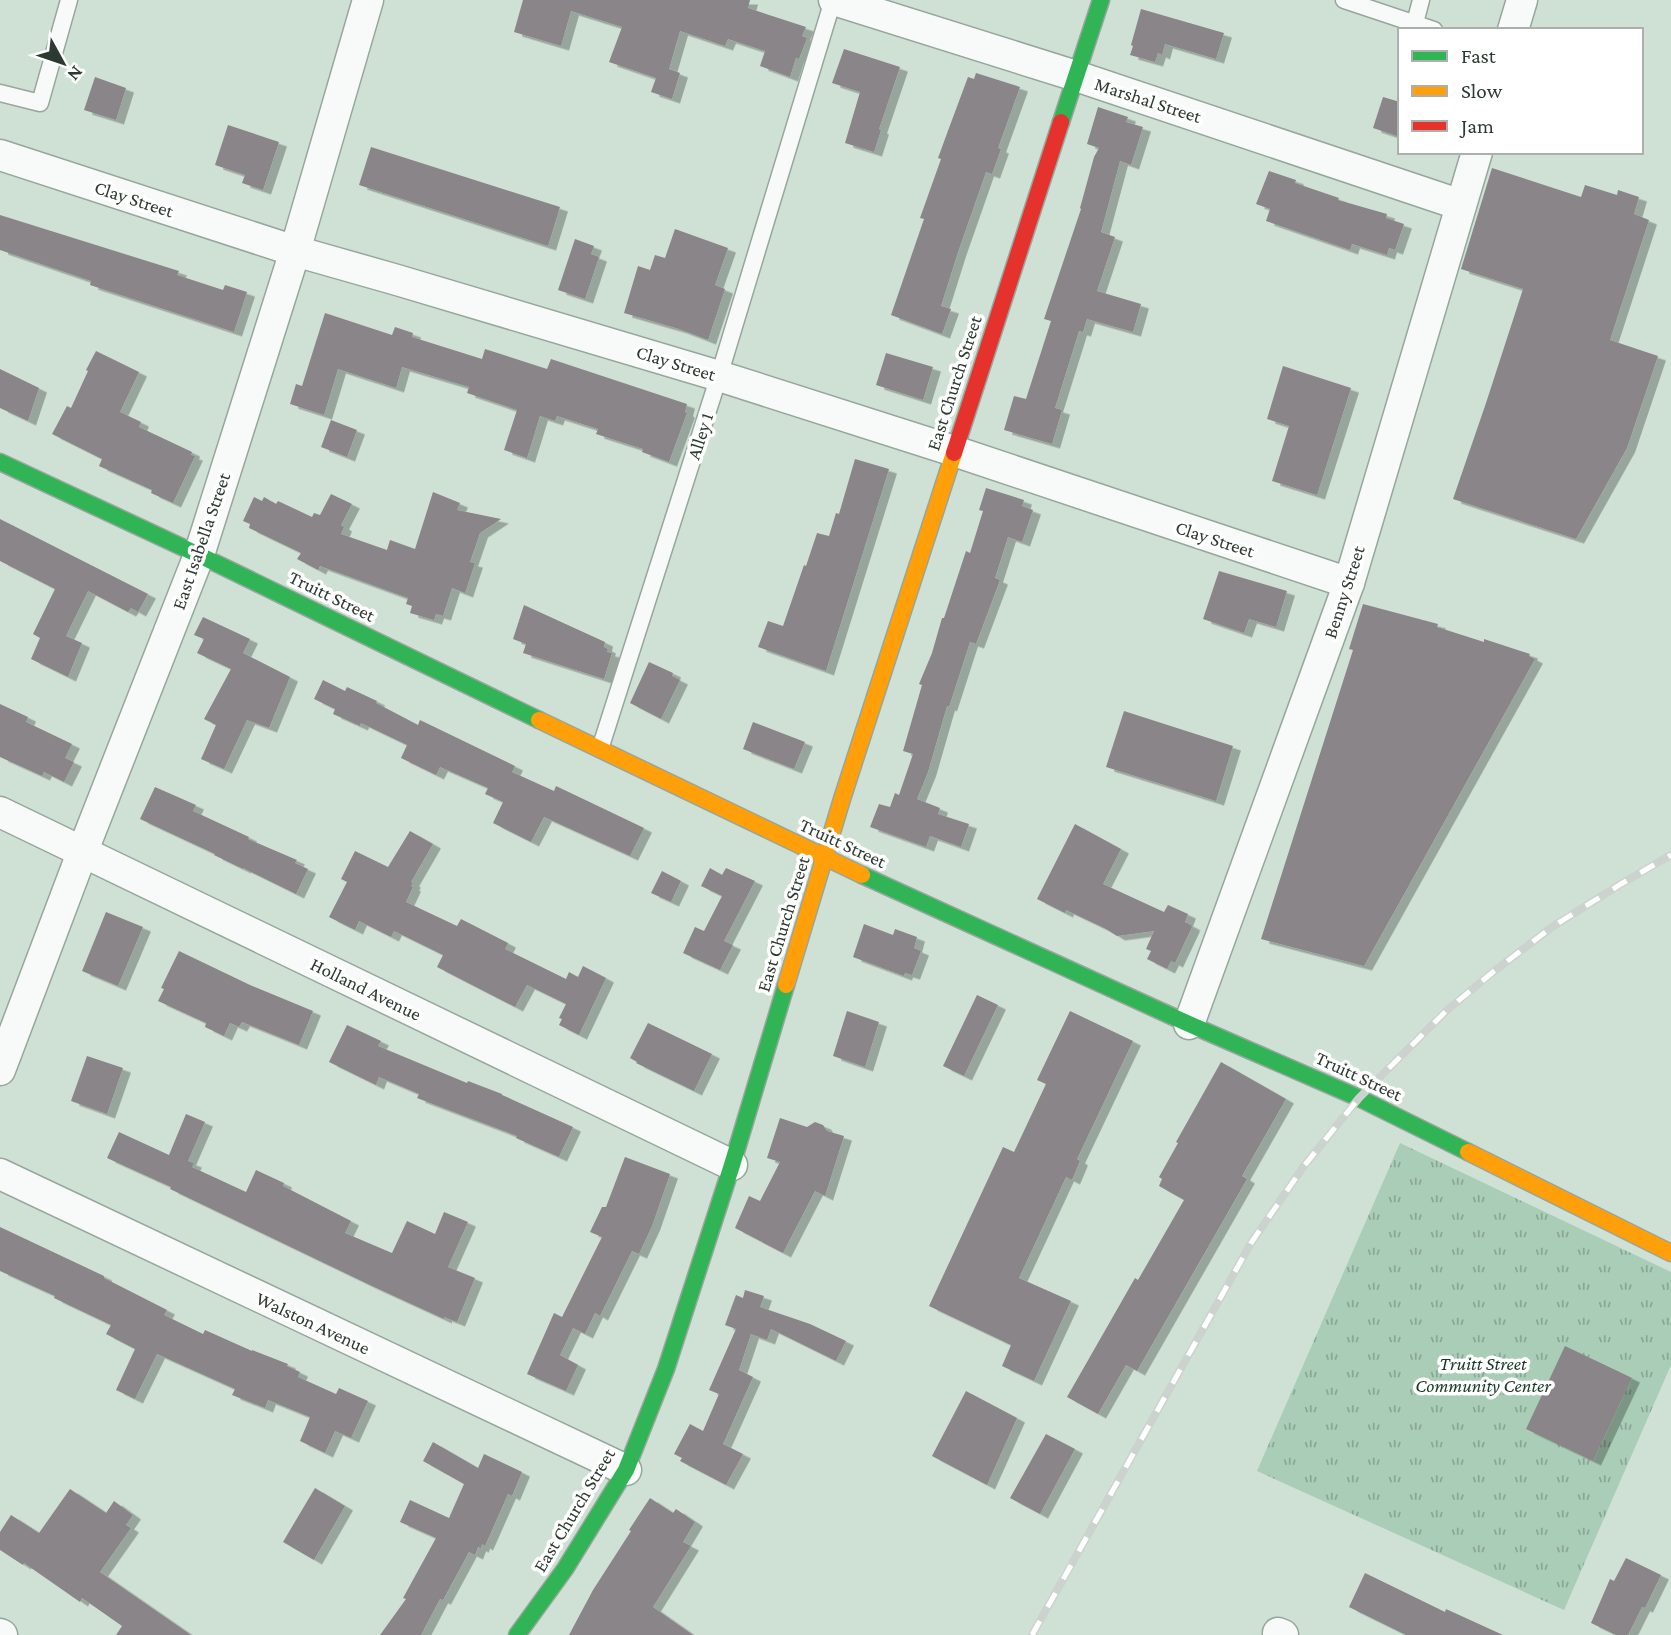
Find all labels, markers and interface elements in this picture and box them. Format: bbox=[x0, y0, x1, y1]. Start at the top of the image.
north arrow bbox=[28, 28, 98, 98]
legend bbox=[1398, 28, 1643, 154]
text: Fast bbox=[1461, 44, 1497, 68]
text: N bbox=[63, 62, 88, 85]
street label: Marshal Street bbox=[1092, 73, 1205, 127]
text: Slow bbox=[1461, 79, 1503, 103]
text: Jam bbox=[1459, 114, 1494, 138]
street label: Clay Street bbox=[92, 176, 177, 222]
street label: East Church Street bbox=[922, 312, 986, 453]
street label: Clay Street bbox=[634, 341, 719, 385]
street label: Alley 1 bbox=[683, 410, 717, 462]
street label: East Isabella Street bbox=[168, 469, 235, 612]
street label: Clay Street bbox=[1173, 516, 1258, 562]
street label: Benny Street bbox=[1319, 542, 1369, 641]
street label: Truitt Street bbox=[286, 566, 379, 626]
street label: Truitt Street bbox=[797, 814, 890, 872]
street label: East Church Street bbox=[752, 853, 814, 994]
street label: Holland Avenue bbox=[307, 953, 425, 1025]
street label: Truitt Street bbox=[1313, 1047, 1406, 1105]
street label: Walston Avenue bbox=[253, 1287, 373, 1359]
park label: Truitt Street Community Center bbox=[1415, 1353, 1552, 1396]
street label: East Church Street bbox=[529, 1444, 619, 1576]

